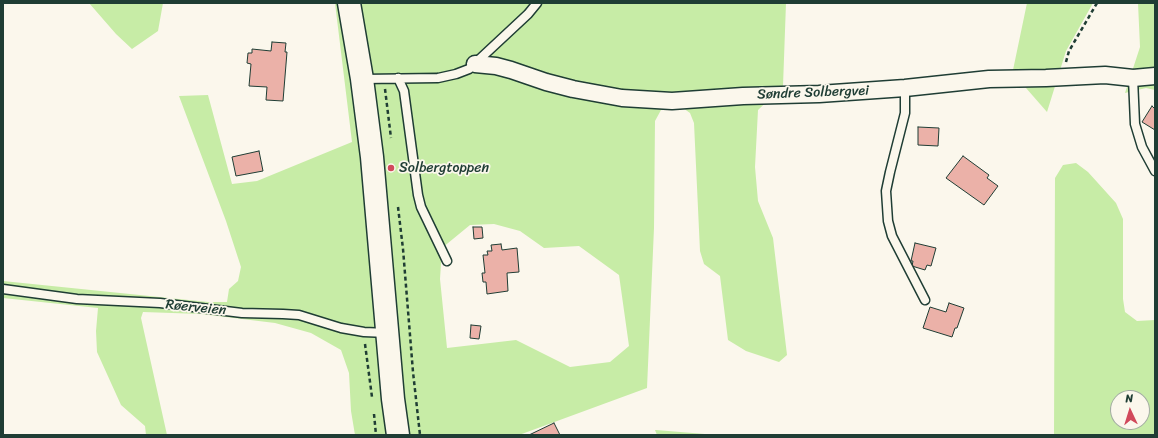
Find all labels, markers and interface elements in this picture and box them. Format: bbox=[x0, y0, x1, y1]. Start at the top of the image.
street label: Søndre Solbergvei bbox=[757, 83, 869, 103]
place label: Solbergtoppen bbox=[399, 160, 489, 176]
marker: Solbergtoppen bbox=[386, 163, 396, 173]
street label: Røerveien bbox=[165, 296, 227, 320]
text: N bbox=[1125, 389, 1134, 408]
north arrow bbox=[1110, 390, 1150, 430]

